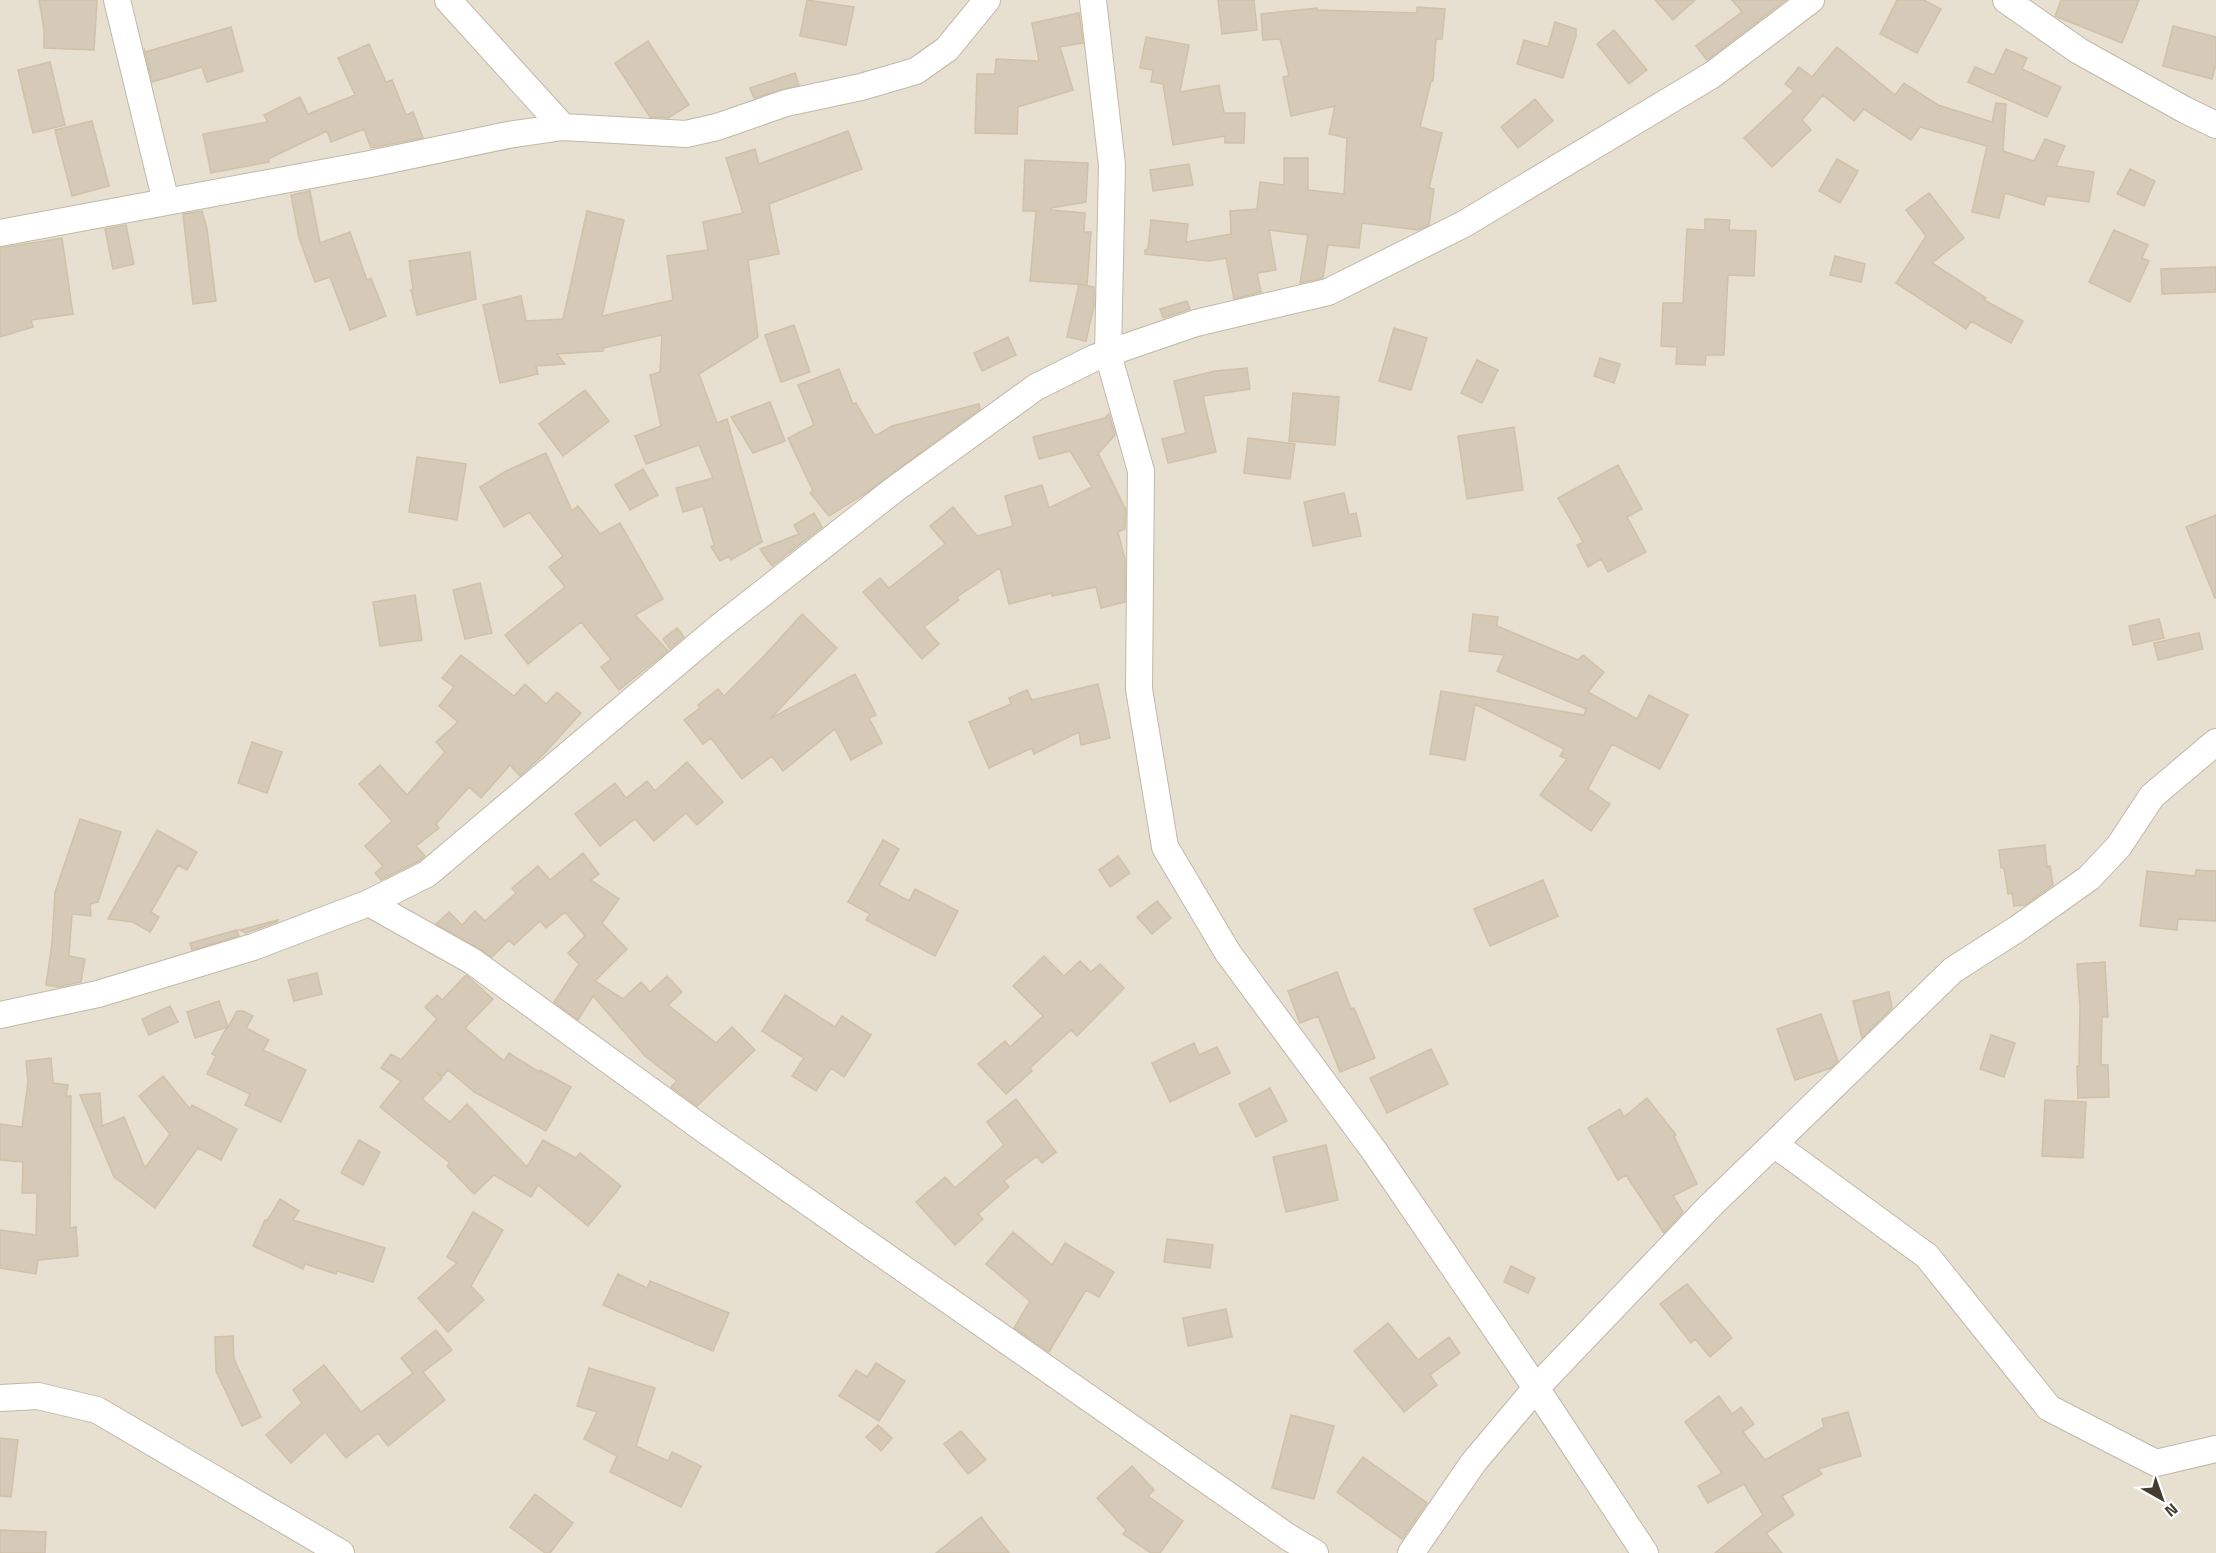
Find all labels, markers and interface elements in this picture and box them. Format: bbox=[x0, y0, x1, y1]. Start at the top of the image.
north arrow bbox=[2132, 1469, 2192, 1529]
text: N bbox=[2160, 1498, 2184, 1523]

